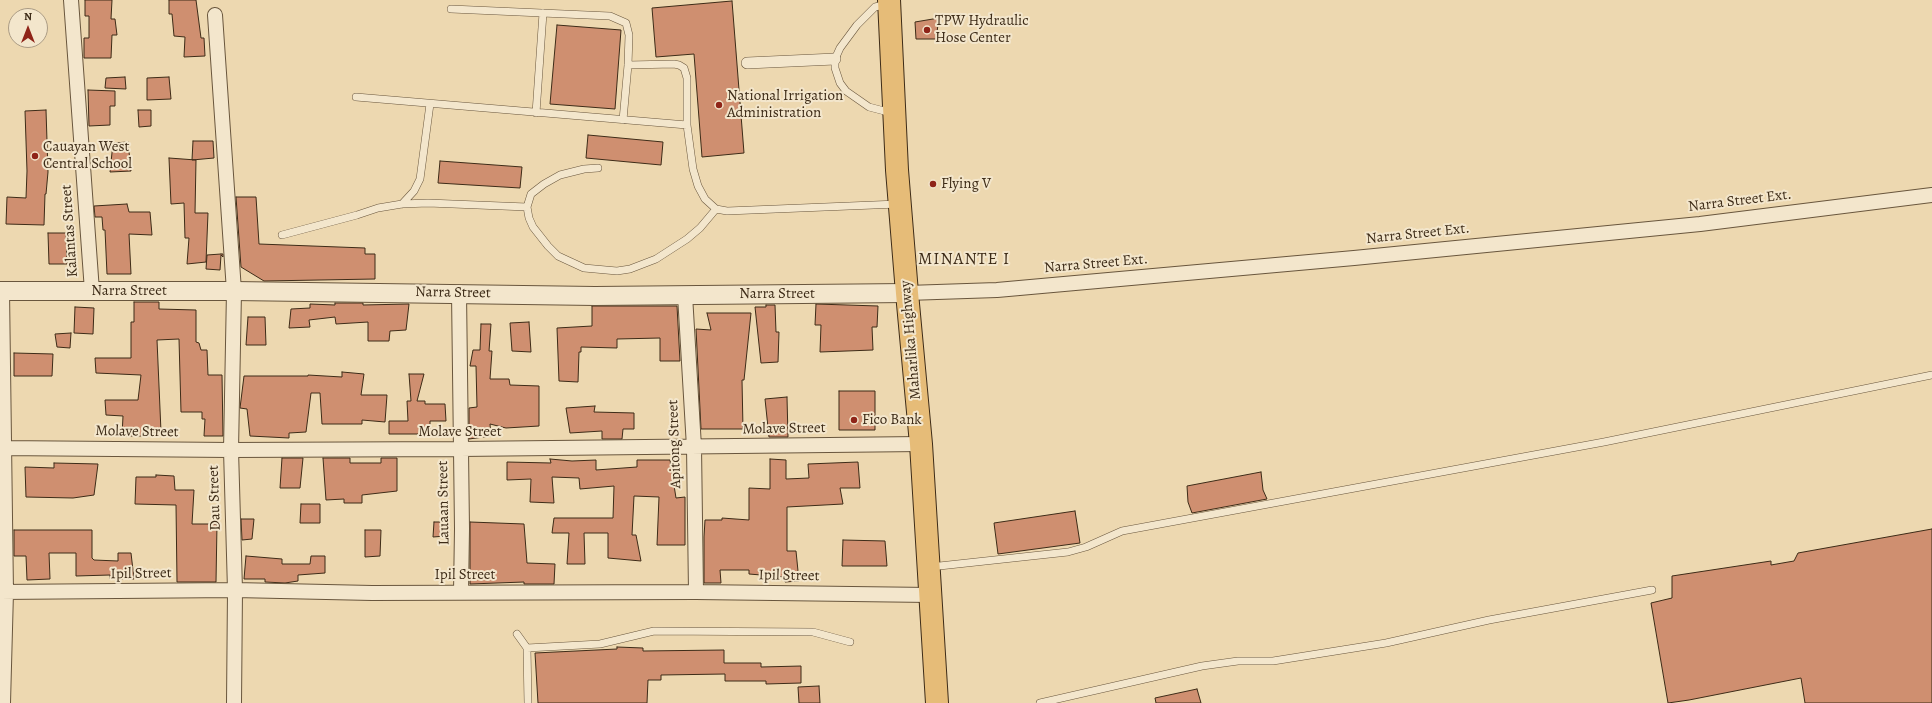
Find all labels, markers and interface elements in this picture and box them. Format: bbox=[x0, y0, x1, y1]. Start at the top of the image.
north arrow bbox=[8, 8, 48, 48]
text: N bbox=[24, 9, 32, 24]
place label: TPW Hydraulic Hose Center bbox=[935, 12, 1029, 47]
marker: TPW Hydraulic Hose Center bbox=[922, 25, 932, 35]
place label: National Irrigation Administration bbox=[727, 87, 843, 122]
marker: National Irrigation Administration bbox=[714, 100, 724, 110]
place label: Cauayan West Central School bbox=[43, 138, 132, 173]
marker: Cauayan West Central School bbox=[30, 151, 40, 161]
place label: Flying V bbox=[941, 175, 991, 193]
marker: Flying V bbox=[928, 179, 938, 189]
street label: Kalantas Street bbox=[58, 184, 82, 278]
street label: Narra Street Ext. bbox=[1687, 186, 1793, 216]
street label: Narra Street Ext. bbox=[1365, 220, 1471, 248]
district label: MINANTE I bbox=[918, 250, 1010, 270]
street label: Narra Street Ext. bbox=[1043, 250, 1149, 278]
street label: Maharlika Highway bbox=[897, 280, 925, 400]
street label: Narra Street bbox=[91, 282, 167, 300]
street label: Narra Street bbox=[415, 283, 491, 303]
street label: Narra Street bbox=[739, 285, 815, 303]
street label: Apitong Street bbox=[664, 399, 686, 489]
place label: Fico Bank bbox=[862, 411, 922, 429]
marker: Fico Bank bbox=[849, 415, 859, 425]
street label: Molave Street bbox=[742, 419, 826, 439]
street label: Molave Street bbox=[95, 422, 179, 442]
street label: Molave Street bbox=[418, 423, 502, 441]
street label: Lauaan Street bbox=[434, 460, 454, 546]
street label: Dau Street bbox=[205, 465, 225, 531]
street label: Ipil Street bbox=[110, 564, 172, 584]
street label: Ipil Street bbox=[434, 566, 496, 584]
street label: Ipil Street bbox=[758, 566, 820, 586]

